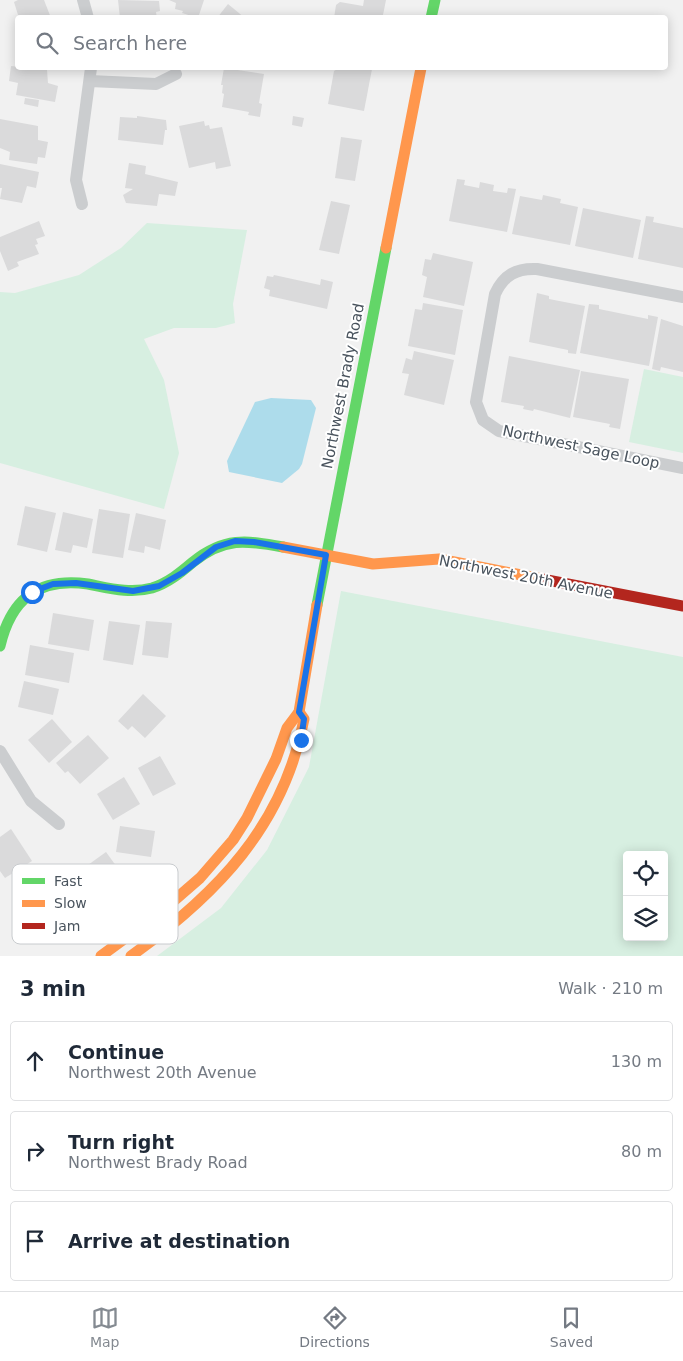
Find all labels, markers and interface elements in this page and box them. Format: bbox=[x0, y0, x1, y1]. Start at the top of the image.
search box bbox=[15, 15, 668, 70]
icon: search bbox=[33, 29, 61, 57]
text: Search here bbox=[73, 32, 187, 54]
street label: Northwest Brady Road bbox=[318, 302, 368, 470]
street label: Northwest Sage Loop bbox=[501, 422, 661, 472]
street label: Northwest 20th Avenue bbox=[437, 551, 615, 603]
route start bbox=[21, 581, 44, 604]
route end bbox=[290, 729, 313, 752]
map controls bbox=[623, 851, 668, 941]
button: locate bbox=[623, 851, 668, 896]
legend bbox=[12, 864, 178, 944]
text: Fast bbox=[54, 873, 83, 889]
text: Slow bbox=[54, 895, 87, 911]
button: layers bbox=[623, 896, 668, 941]
text: Jam bbox=[53, 918, 80, 934]
text: 3 min bbox=[20, 977, 86, 1001]
text: Walk · 210 m bbox=[558, 979, 663, 998]
text: Continue bbox=[68, 1041, 164, 1063]
icon: ahead bbox=[21, 1047, 49, 1075]
text: 130 m bbox=[611, 1052, 662, 1071]
text: Northwest 20th Avenue bbox=[68, 1063, 257, 1082]
text: Turn right bbox=[68, 1131, 174, 1153]
icon: right bbox=[21, 1137, 49, 1165]
text: 80 m bbox=[621, 1142, 662, 1161]
text: Northwest Brady Road bbox=[68, 1153, 248, 1172]
icon: arrive bbox=[21, 1227, 49, 1255]
text: Arrive at destination bbox=[68, 1230, 290, 1252]
tab: Map bbox=[90, 1304, 119, 1350]
tab: Directions bbox=[299, 1304, 370, 1350]
tab: Saved bbox=[550, 1304, 593, 1350]

